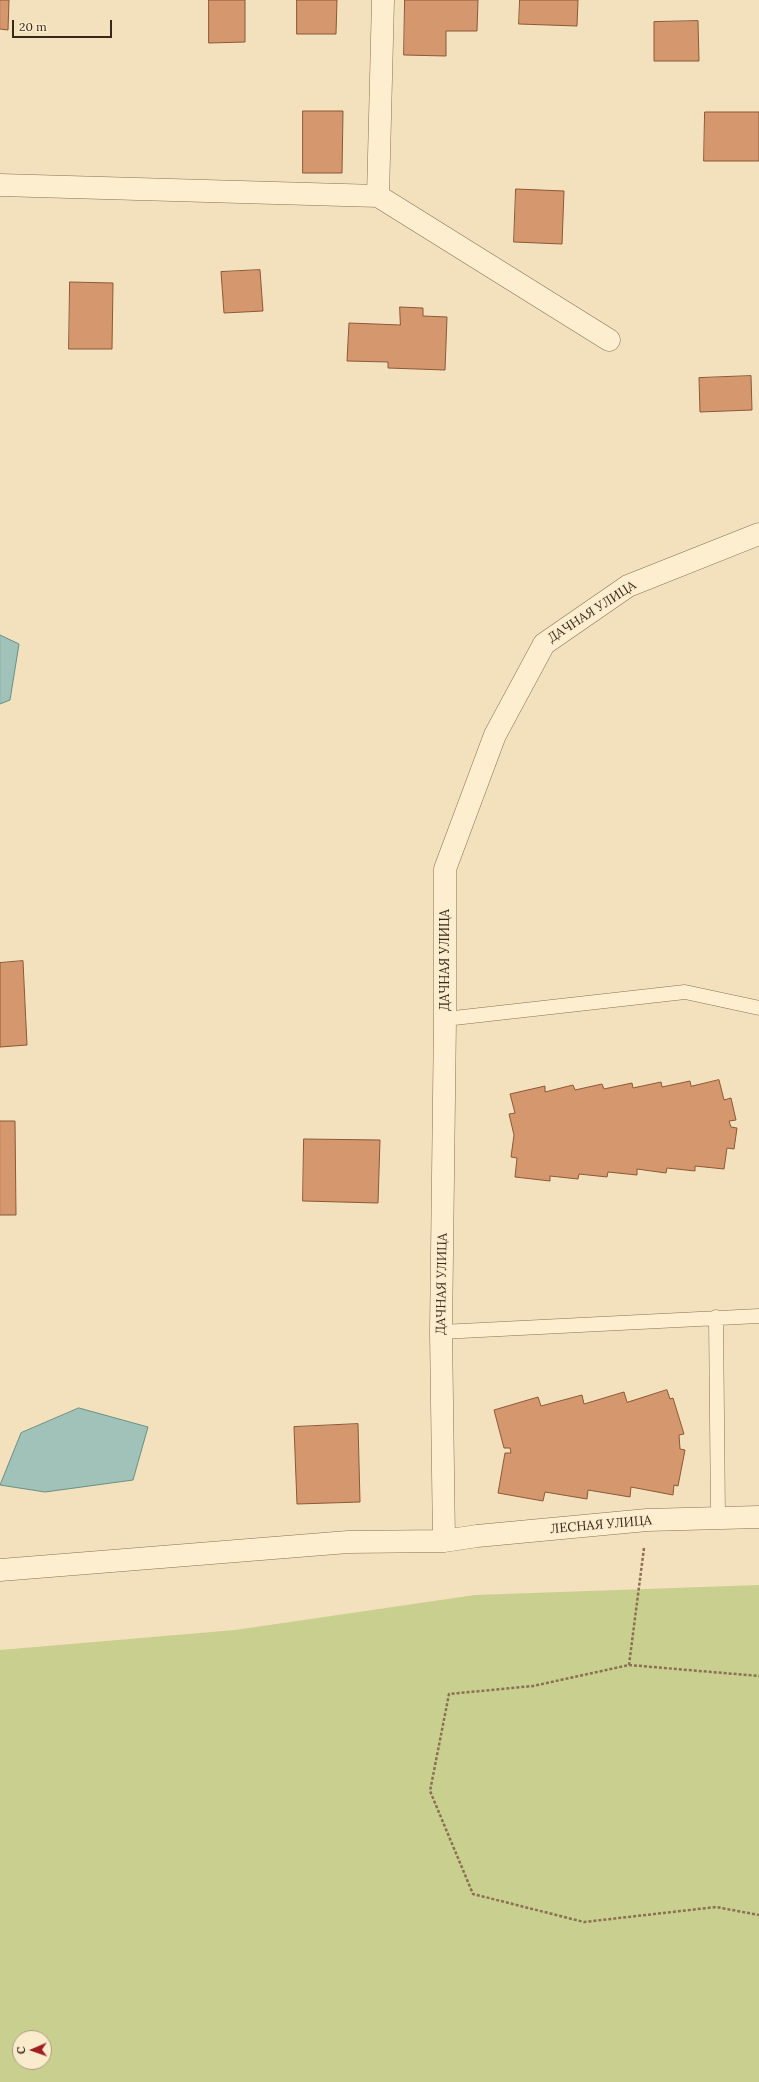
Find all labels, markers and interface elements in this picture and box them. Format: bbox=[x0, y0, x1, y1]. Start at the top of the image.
scale bar bbox=[14, 12, 114, 38]
text: 20 m bbox=[19, 19, 47, 34]
street label: ДАЧНАЯ УЛИЦА bbox=[545, 578, 639, 646]
street label: ДАЧНАЯ УЛИЦА bbox=[437, 909, 453, 1011]
street label: ДАЧНАЯ УЛИЦА bbox=[433, 1233, 451, 1335]
street label: ЛЕСНАЯ УЛИЦА bbox=[550, 1513, 652, 1537]
north arrow bbox=[12, 2030, 52, 2070]
text: С bbox=[14, 2046, 28, 2054]

